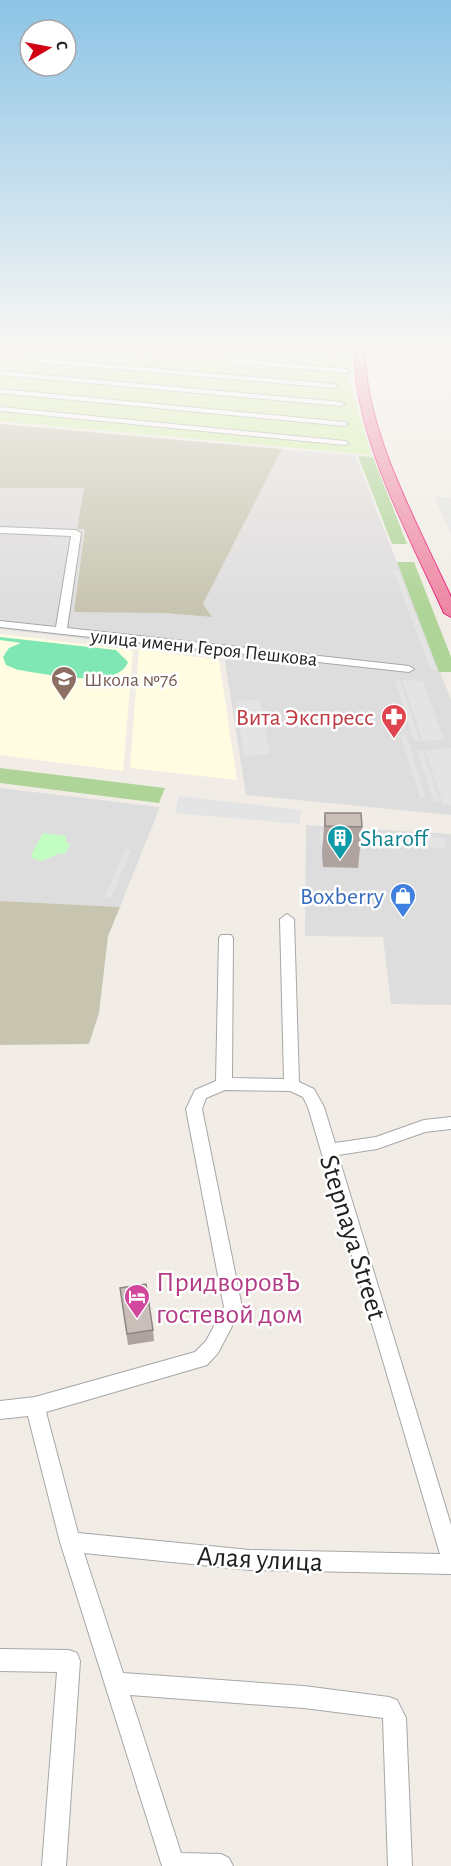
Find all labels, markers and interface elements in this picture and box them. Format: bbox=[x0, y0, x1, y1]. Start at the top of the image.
north arrow bbox=[18, 18, 78, 78]
text: С bbox=[53, 40, 70, 51]
street label: улица имени Героя Пешкова bbox=[89, 626, 318, 670]
school or university icon: Школа №76 bbox=[49, 664, 79, 702]
place label: Школа №76 bbox=[84, 670, 178, 690]
pharmacy icon: Вита Экспресс bbox=[379, 702, 409, 740]
place label: Вита Экспресс bbox=[235, 706, 374, 730]
building icon: Sharoff bbox=[325, 823, 355, 861]
place label: Sharoff bbox=[360, 827, 430, 851]
shop icon: Boxberry bbox=[388, 881, 418, 919]
place label: Boxberry bbox=[300, 885, 384, 909]
street label: Stepnaya Street bbox=[314, 1152, 390, 1323]
place label: ПридворовЪ гостевой дом bbox=[156, 1269, 303, 1329]
hotel icon: ПридворовЪ гостевой дом bbox=[122, 1282, 152, 1320]
street label: Алая улица bbox=[196, 1543, 324, 1577]

